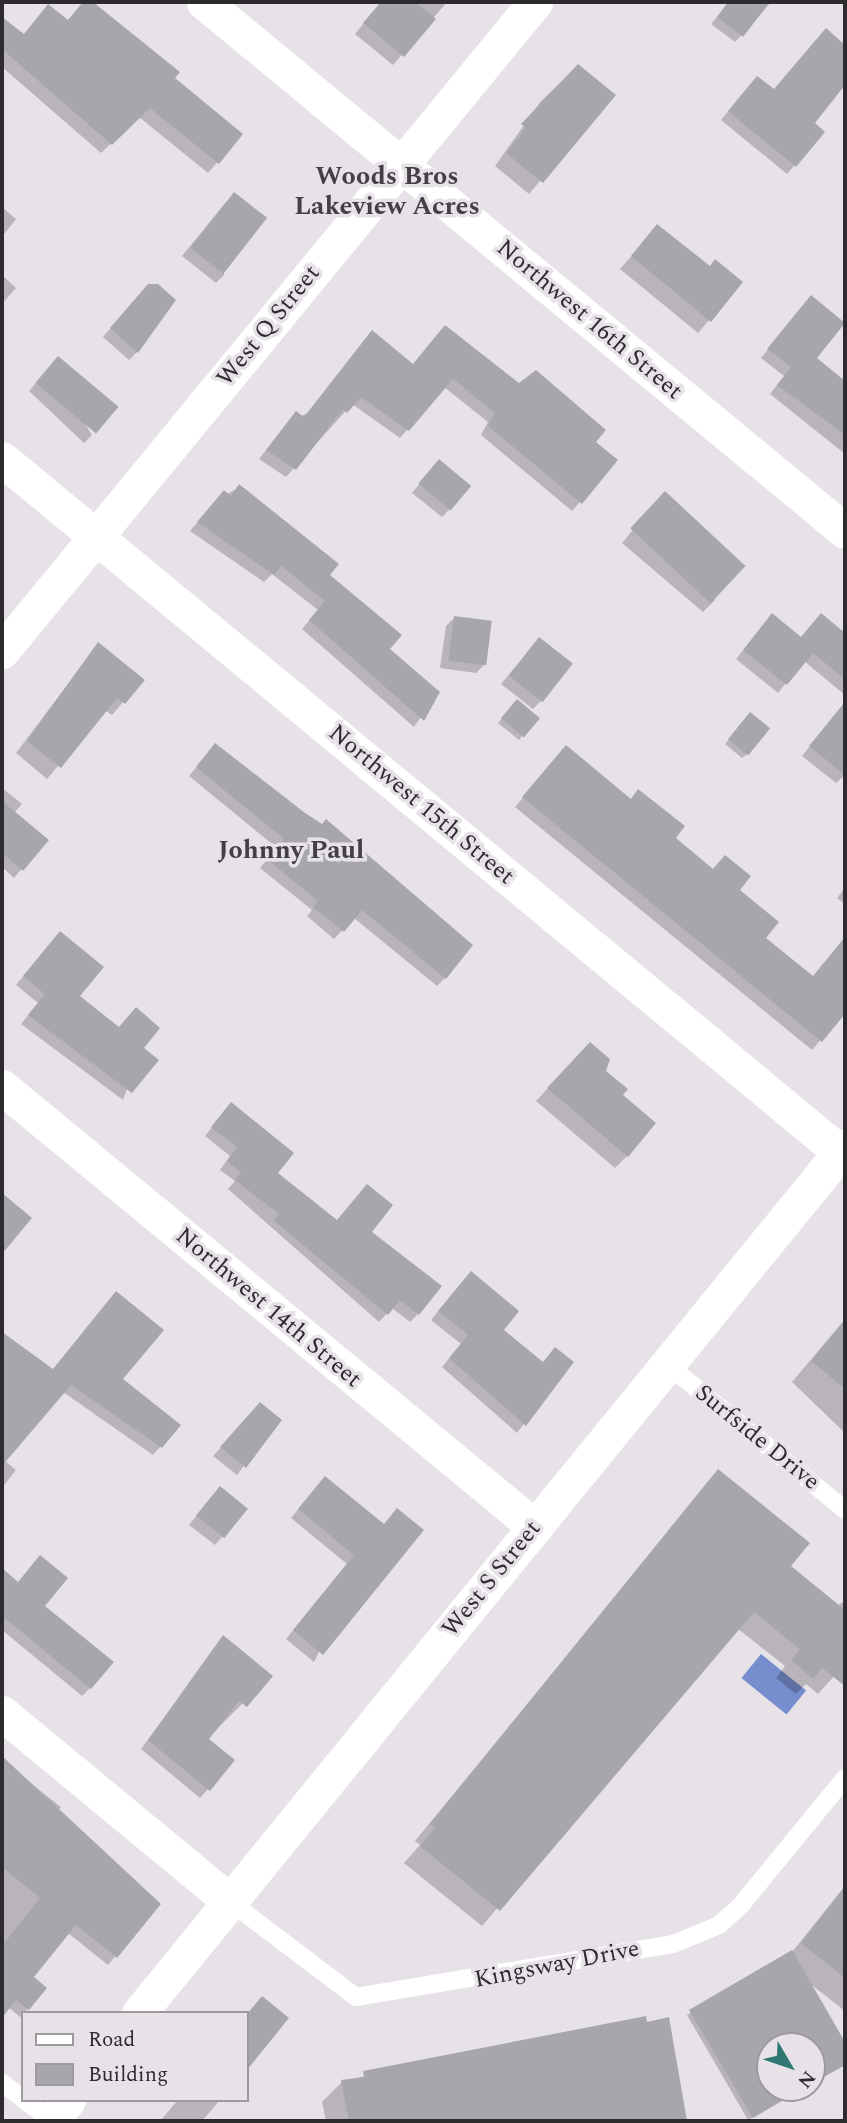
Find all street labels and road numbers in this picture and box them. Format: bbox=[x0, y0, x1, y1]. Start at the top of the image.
street label: Northwest 16th Street bbox=[490, 234, 688, 406]
street label: West Q Street bbox=[211, 260, 327, 392]
street label: Northwest 15th Street bbox=[322, 719, 520, 891]
street label: Northwest 14th Street bbox=[169, 1222, 367, 1394]
street label: Surfside Drive bbox=[689, 1379, 825, 1497]
street label: West S Street bbox=[436, 1515, 548, 1643]
street label: Kingsway Drive bbox=[472, 1935, 642, 1995]

